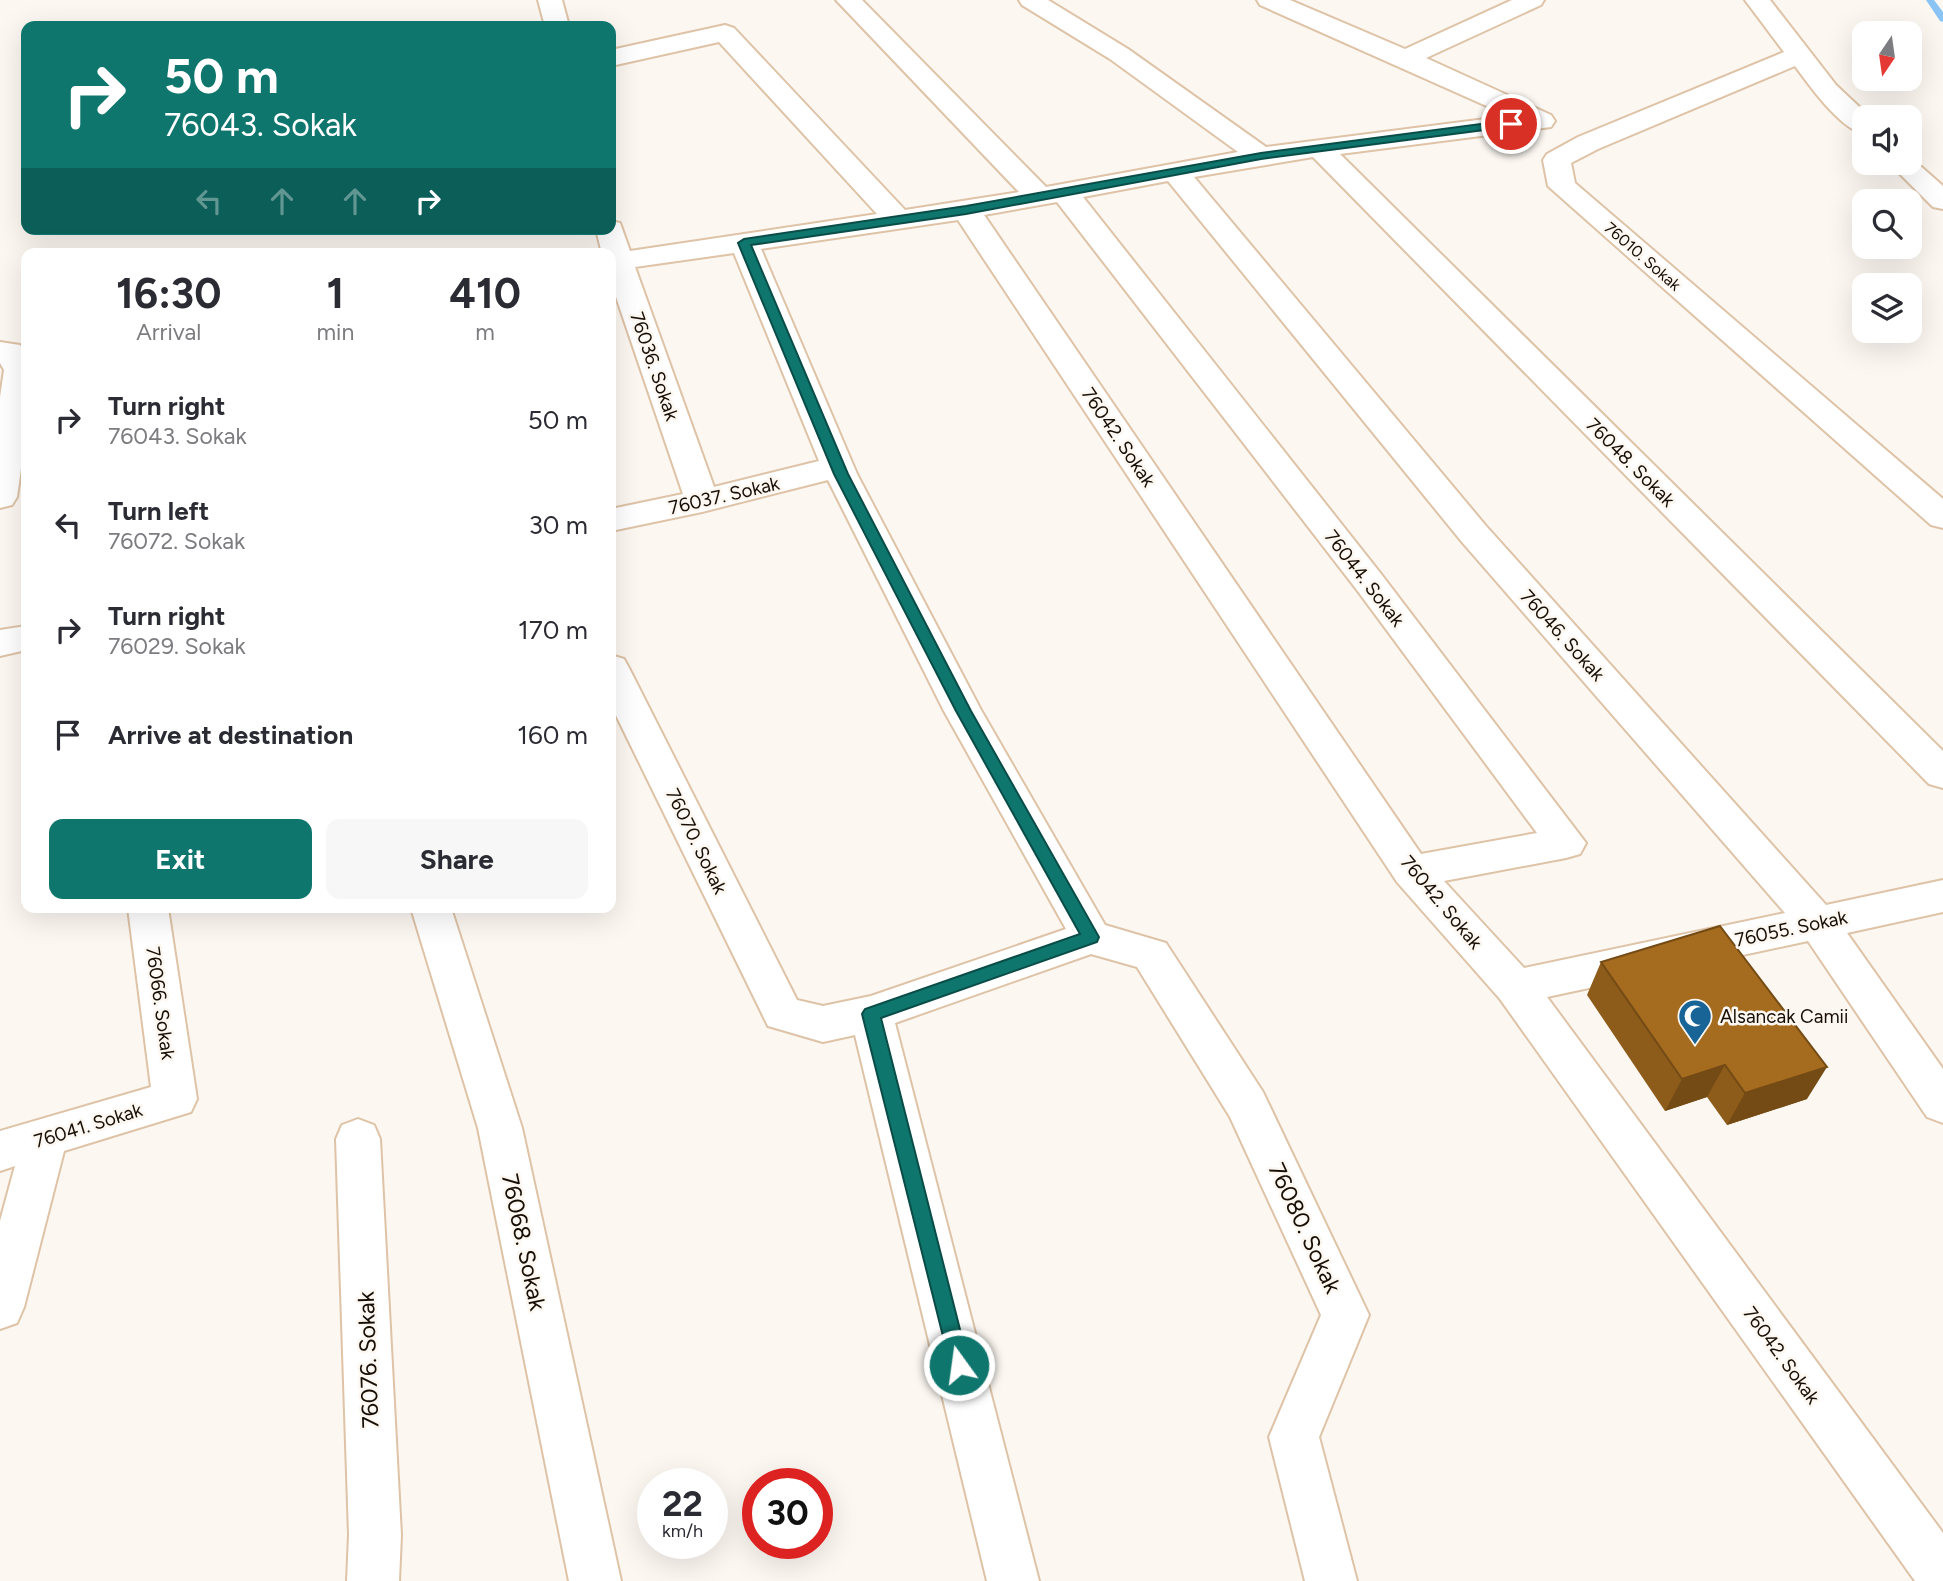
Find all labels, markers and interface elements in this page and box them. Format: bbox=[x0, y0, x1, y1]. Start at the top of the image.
north arrow bbox=[1852, 21, 1922, 91]
map controls bbox=[1852, 21, 1922, 343]
text: 50 m bbox=[164, 46, 279, 105]
icon: right bbox=[49, 49, 140, 140]
pin bbox=[1481, 94, 1541, 154]
icon: arrive bbox=[1492, 105, 1530, 143]
button: sound bbox=[1852, 105, 1922, 175]
text: 76043. Sokak bbox=[164, 106, 357, 144]
icon: left bbox=[190, 182, 228, 220]
icon: ahead bbox=[263, 182, 301, 220]
icon: ahead bbox=[336, 182, 374, 220]
icon: right bbox=[409, 182, 447, 220]
button: search bbox=[1852, 189, 1922, 259]
street label: 76010. Sokak bbox=[1601, 218, 1685, 295]
text: 16:30 bbox=[116, 268, 221, 319]
text: 1 bbox=[326, 268, 344, 319]
text: 410 bbox=[449, 268, 521, 319]
button: layers bbox=[1852, 273, 1922, 343]
street label: 76036. Sokak bbox=[625, 309, 684, 424]
text: Arrival bbox=[136, 318, 201, 346]
text: min bbox=[316, 318, 354, 346]
text: m bbox=[475, 318, 495, 346]
street label: 76042. Sokak bbox=[1077, 383, 1161, 492]
text: Turn right bbox=[108, 390, 225, 422]
icon: right bbox=[49, 401, 87, 439]
text: 50 m bbox=[528, 404, 588, 436]
street label: 76048. Sokak bbox=[1582, 413, 1680, 512]
text: 76043. Sokak bbox=[108, 422, 247, 450]
street label: 76037. Sokak bbox=[667, 471, 782, 519]
text: Turn left bbox=[108, 495, 209, 527]
icon: left bbox=[49, 506, 87, 544]
text: 30 m bbox=[529, 509, 588, 541]
street label: 76044. Sokak bbox=[1320, 526, 1410, 632]
text: 76072. Sokak bbox=[108, 527, 245, 555]
street label: 76046. Sokak bbox=[1516, 585, 1610, 686]
text: Turn right bbox=[108, 600, 225, 632]
icon: right bbox=[49, 611, 87, 649]
text: 170 m bbox=[518, 614, 588, 646]
text: 76029. Sokak bbox=[108, 632, 246, 660]
icon: arrive bbox=[49, 716, 87, 754]
text: Arrive at destination bbox=[108, 719, 353, 751]
text: 160 m bbox=[517, 719, 588, 751]
street label: 76070. Sokak bbox=[661, 785, 732, 899]
button: Exit bbox=[49, 819, 312, 899]
button: Share bbox=[326, 819, 588, 899]
street label: 76042. Sokak bbox=[1396, 851, 1488, 954]
street label: 76055. Sokak bbox=[1733, 905, 1850, 952]
street label: 76066. Sokak bbox=[141, 945, 180, 1062]
mosque icon: Alsancak Camii bbox=[1676, 997, 1714, 1046]
place label: Alsancak Camii bbox=[1720, 1005, 1848, 1028]
street label: 76041. Sokak bbox=[31, 1098, 146, 1153]
street label: 76080. Sokak bbox=[1263, 1158, 1348, 1298]
street label: 76068. Sokak bbox=[496, 1171, 552, 1314]
street label: 76076. Sokak bbox=[352, 1290, 384, 1429]
street label: 76042. Sokak bbox=[1739, 1302, 1825, 1409]
position arrow bbox=[922, 1328, 996, 1402]
speed limit sign: 30 bbox=[742, 1468, 833, 1559]
text: 22 bbox=[662, 1483, 703, 1525]
text: km/h bbox=[662, 1520, 703, 1542]

